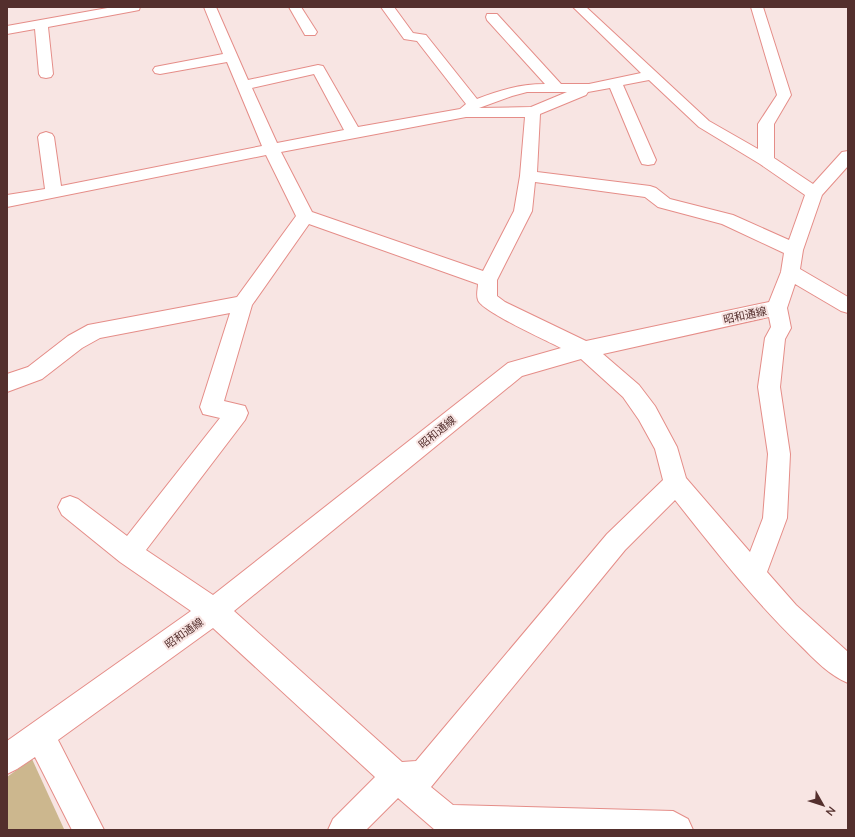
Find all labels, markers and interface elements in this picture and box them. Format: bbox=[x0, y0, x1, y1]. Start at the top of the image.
street label: 昭和通線 bbox=[722, 304, 768, 327]
street label: 昭和通線 bbox=[415, 413, 459, 452]
street label: 昭和通線 bbox=[162, 615, 207, 652]
north arrow bbox=[803, 785, 843, 825]
text: N bbox=[822, 803, 839, 819]

